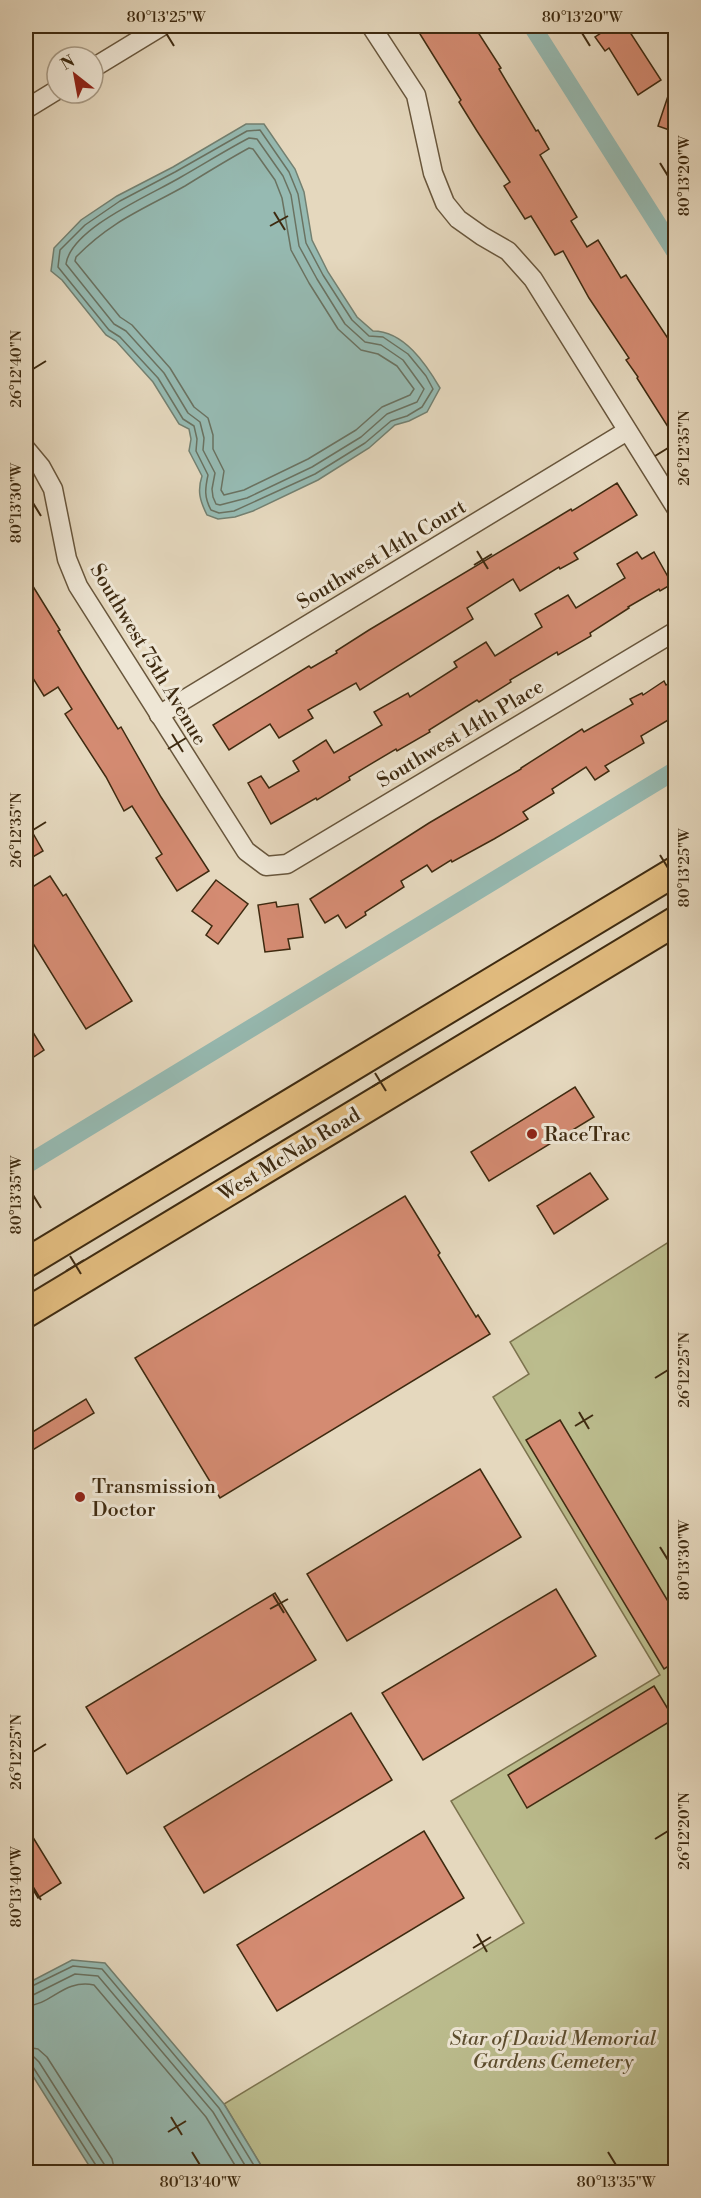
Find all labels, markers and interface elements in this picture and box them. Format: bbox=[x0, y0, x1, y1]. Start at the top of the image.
text: 80°13'25"W bbox=[126, 8, 206, 27]
text: 80°13'20"W bbox=[542, 8, 623, 27]
north arrow bbox=[45, 45, 105, 105]
text: N bbox=[57, 51, 79, 75]
text: 80°13'20"W bbox=[675, 135, 694, 216]
text: 26°12'40"N bbox=[7, 330, 26, 408]
text: 26°12'35"N bbox=[675, 410, 694, 486]
text: 80°13'30"W bbox=[7, 462, 26, 543]
street label: Southwest 14th Court bbox=[293, 495, 471, 616]
street label: Southwest 75th Avenue bbox=[84, 560, 212, 750]
street label: Southwest 14th Place bbox=[373, 675, 549, 794]
text: 26°12'35"N bbox=[7, 792, 26, 868]
text: 80°13'25"W bbox=[675, 828, 694, 908]
street label: West McNab Road bbox=[213, 1103, 366, 1208]
place label: RaceTrac bbox=[544, 1123, 631, 1148]
marker: RaceTrac bbox=[525, 1127, 539, 1141]
text: 80°13'35"W bbox=[7, 1155, 26, 1234]
text: 26°12'25"N bbox=[675, 1332, 694, 1408]
place label: Transmission Doctor bbox=[92, 1475, 216, 1523]
marker: Transmission Doctor bbox=[73, 1490, 87, 1504]
text: 80°13'30"W bbox=[675, 1519, 694, 1600]
text: 26°12'25"N bbox=[7, 1714, 26, 1790]
text: 26°12'20"N bbox=[675, 1792, 694, 1870]
text: 80°13'40"W bbox=[7, 1846, 26, 1928]
park label: Star of David Memorial Gardens Cemetery bbox=[450, 2027, 657, 2075]
text: 80°13'40"W bbox=[159, 2173, 241, 2192]
text: 80°13'35"W bbox=[577, 2173, 656, 2192]

